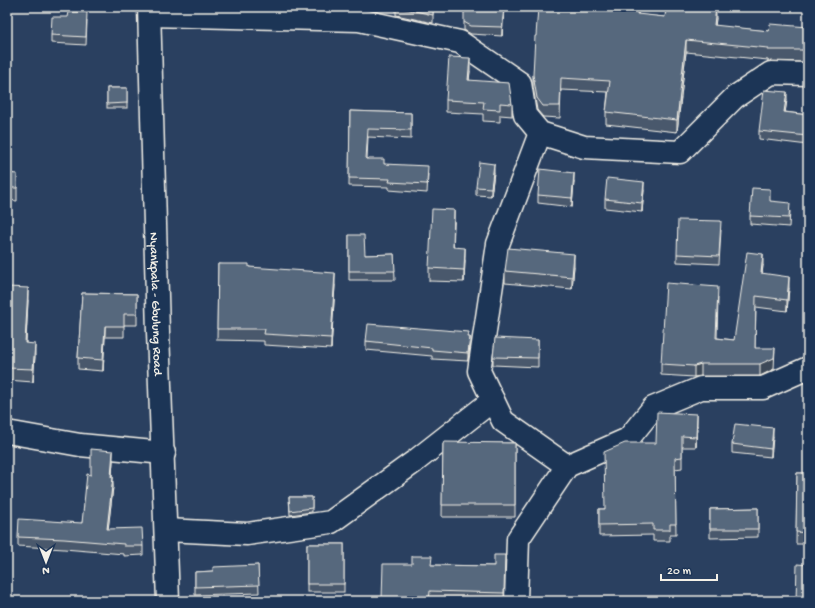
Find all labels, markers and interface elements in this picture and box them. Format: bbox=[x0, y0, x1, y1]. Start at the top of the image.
street label: Nyankpala - Gbulung Road bbox=[145, 232, 165, 377]
north arrow bbox=[26, 542, 66, 582]
scale bar bbox=[661, 556, 717, 582]
text: N bbox=[42, 564, 50, 576]
text: 20 m bbox=[667, 565, 692, 579]

